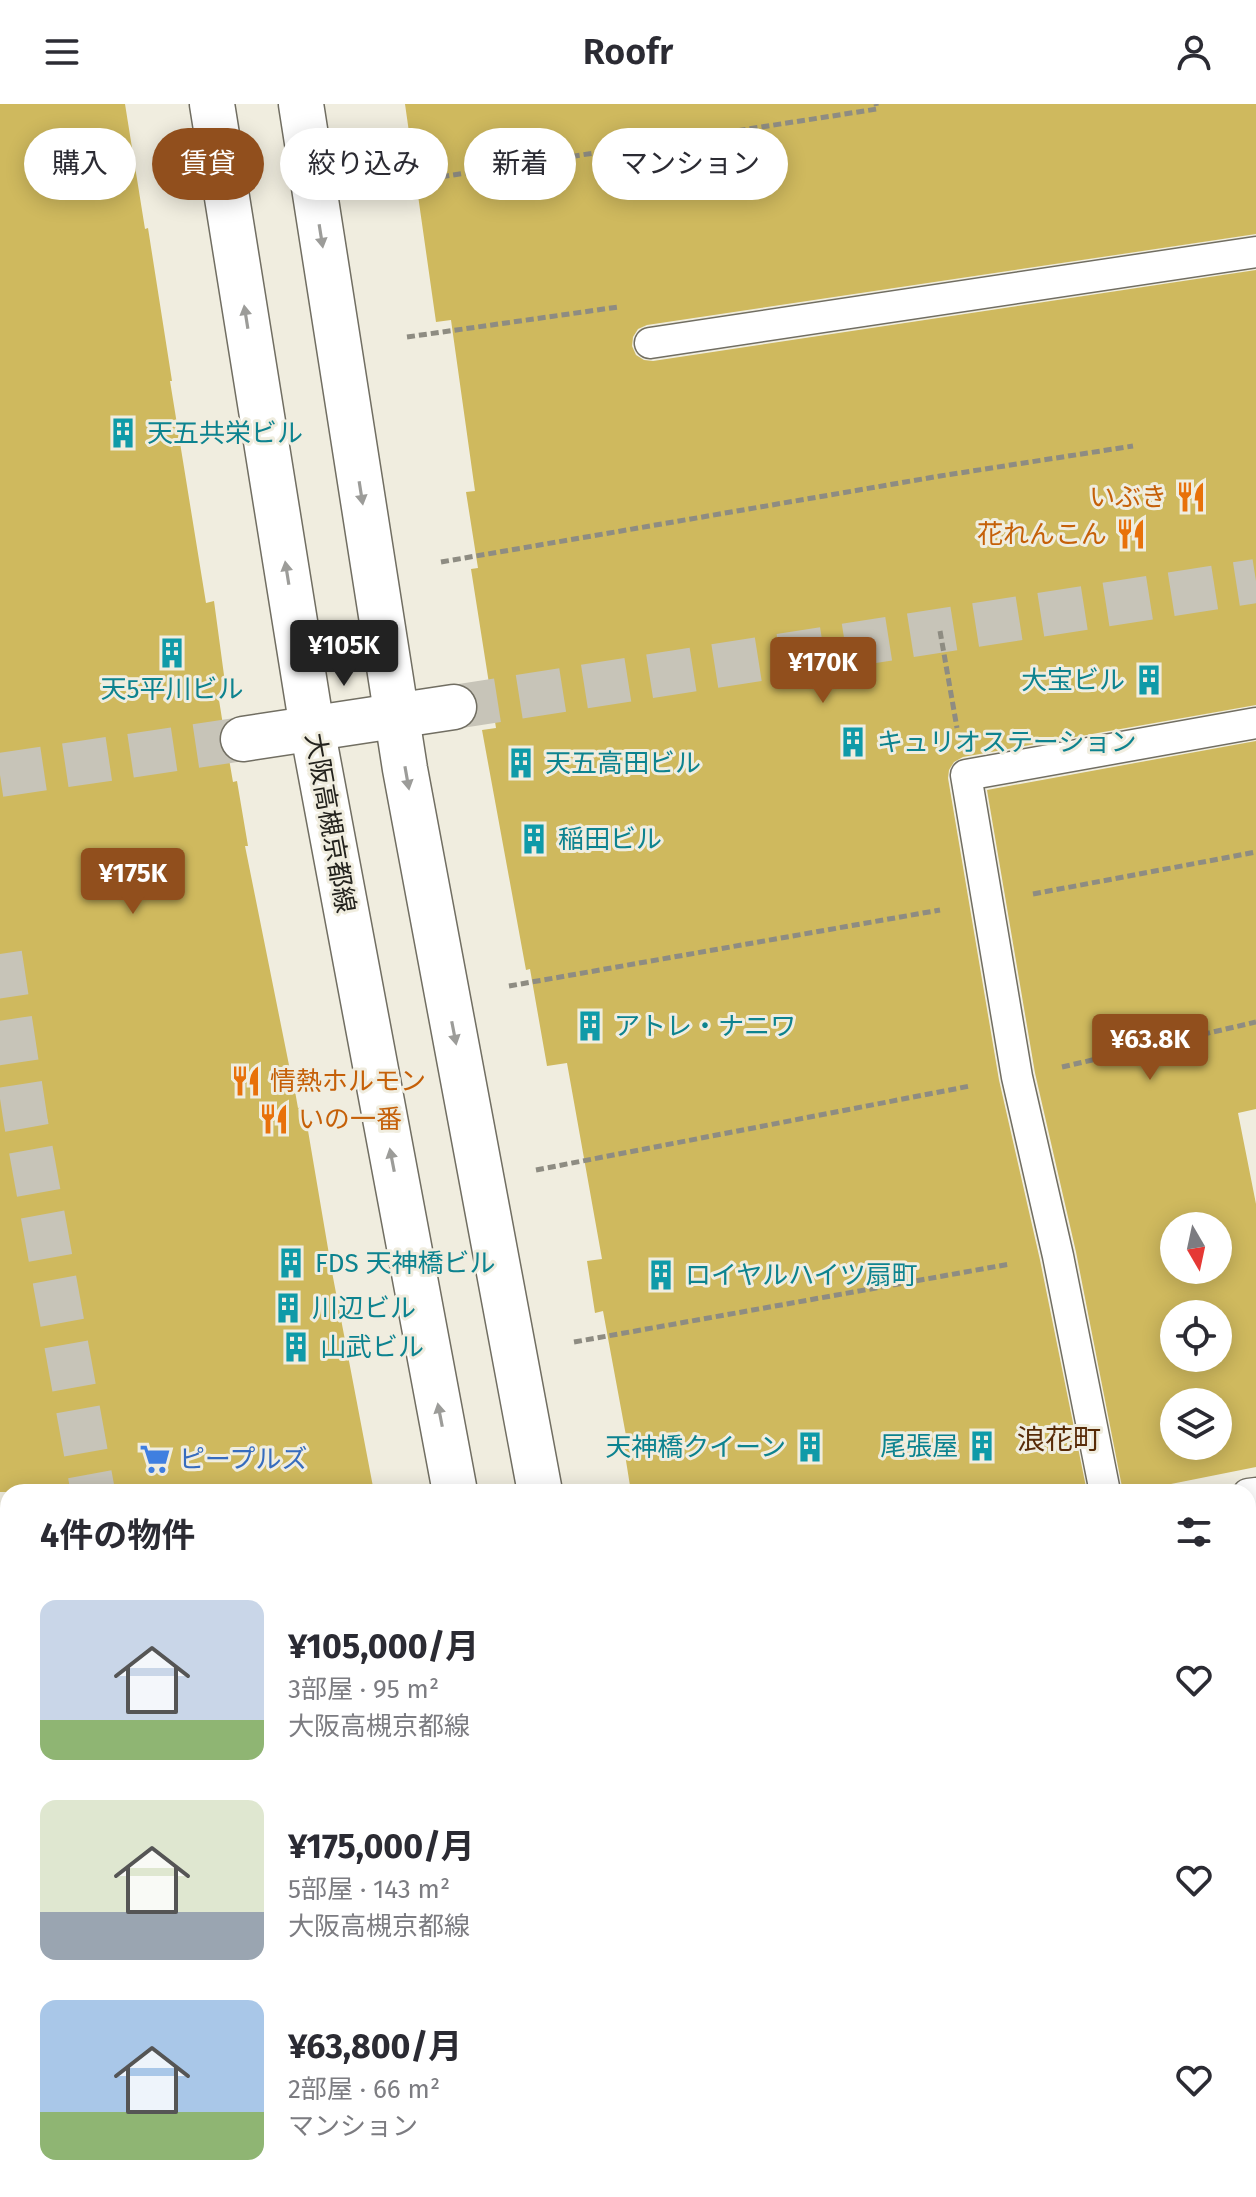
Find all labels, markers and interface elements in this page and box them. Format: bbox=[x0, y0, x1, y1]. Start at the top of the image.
icon: menu bbox=[40, 30, 84, 74]
text: Roofr bbox=[583, 30, 673, 74]
icon: person bbox=[1172, 30, 1216, 74]
chip: 購入 bbox=[24, 128, 136, 200]
chip: 賃貸 bbox=[152, 128, 264, 200]
chip: 絞り込み bbox=[280, 128, 448, 200]
chip: 新着 bbox=[464, 128, 576, 200]
chip: マンション bbox=[592, 128, 788, 200]
one-way arrow bbox=[316, 224, 328, 249]
one-way arrow bbox=[239, 304, 252, 329]
building icon: 天五共栄ビル bbox=[106, 416, 140, 450]
place label: 天五共栄ビル bbox=[147, 418, 303, 449]
restaurant icon: いぶき bbox=[1174, 480, 1208, 514]
one-way arrow bbox=[355, 481, 368, 506]
place label: いぶき bbox=[1089, 482, 1167, 513]
restaurant icon: 花れんこん bbox=[1114, 517, 1148, 551]
place label: 花れんこん bbox=[977, 519, 1107, 550]
one-way arrow bbox=[280, 561, 292, 586]
pin: ¥105K bbox=[288, 620, 400, 688]
text: ¥105K bbox=[308, 630, 380, 661]
building icon: 天5平川ビル bbox=[155, 636, 189, 670]
pin: ¥170K bbox=[767, 637, 879, 705]
text: ¥170K bbox=[788, 647, 858, 678]
building icon: 大宝ビル bbox=[1132, 663, 1166, 697]
place label: 大宝ビル bbox=[1021, 665, 1125, 696]
place label: 天5平川ビル bbox=[100, 674, 244, 705]
building icon: キュリオステーション bbox=[836, 725, 870, 759]
place label: キュリオステーション bbox=[877, 727, 1136, 758]
street label: 大阪高槻京都線 bbox=[299, 731, 361, 915]
building icon: 天五高田ビル bbox=[504, 746, 538, 780]
place label: 天五高田ビル bbox=[545, 748, 701, 779]
one-way arrow bbox=[401, 766, 413, 791]
building icon: 稲田ビル bbox=[517, 822, 551, 856]
place label: 稲田ビル bbox=[558, 824, 662, 855]
pin: ¥175K bbox=[77, 848, 189, 916]
text: ¥175K bbox=[99, 858, 167, 889]
building icon: アトレ・ナニワ bbox=[573, 1009, 607, 1043]
place label: アトレ・ナニワ bbox=[614, 1011, 796, 1042]
pin: ¥63.8K bbox=[1085, 1014, 1215, 1082]
one-way arrow bbox=[449, 1021, 461, 1046]
text: ¥63.8K bbox=[1110, 1024, 1190, 1055]
restaurant icon: 情熱ホルモン bbox=[229, 1064, 263, 1098]
place label: 情熱ホルモン bbox=[270, 1066, 426, 1097]
restaurant icon: いの一番 bbox=[257, 1102, 291, 1136]
place label: いの一番 bbox=[298, 1104, 402, 1135]
one-way arrow bbox=[386, 1147, 398, 1172]
north arrow bbox=[1160, 1212, 1232, 1284]
map controls bbox=[1160, 1212, 1232, 1460]
building icon: FDS 天神橋ビル bbox=[274, 1246, 308, 1280]
place label: FDS 天神橋ビル bbox=[315, 1248, 496, 1279]
building icon: ロイヤルハイツ扇町 bbox=[644, 1258, 678, 1292]
place label: ロイヤルハイツ扇町 bbox=[685, 1260, 918, 1291]
building icon: 川辺ビル bbox=[271, 1291, 305, 1325]
place label: 川辺ビル bbox=[312, 1293, 416, 1324]
button: locate bbox=[1160, 1300, 1232, 1372]
building icon: 山武ビル bbox=[279, 1330, 313, 1364]
place label: 山武ビル bbox=[320, 1332, 424, 1363]
button: layers bbox=[1160, 1388, 1232, 1460]
one-way arrow bbox=[434, 1403, 446, 1428]
district label: 浪花町 bbox=[1017, 1423, 1101, 1456]
building icon: 尾張屋 bbox=[965, 1429, 999, 1463]
building icon: 天神橋クイーン bbox=[793, 1430, 827, 1464]
place label: 尾張屋 bbox=[880, 1431, 958, 1462]
place label: 天神橋クイーン bbox=[605, 1432, 786, 1463]
supermarket icon: ピープルズ bbox=[138, 1442, 172, 1476]
place label: ピープルズ bbox=[179, 1444, 307, 1475]
icon: filters bbox=[1172, 1510, 1216, 1554]
text: 4件の物件 bbox=[40, 1515, 195, 1556]
text: ¥105,000/月 bbox=[288, 1626, 479, 1667]
icon: home bbox=[104, 1632, 200, 1728]
icon: heart bbox=[1172, 1658, 1216, 1702]
text: 3部屋 · 95 m² bbox=[288, 1674, 439, 1705]
text: 大阪高槻京都線 bbox=[288, 1711, 470, 1742]
text: ¥175,000/月 bbox=[288, 1826, 475, 1867]
icon: home bbox=[104, 1832, 200, 1928]
icon: heart bbox=[1172, 1858, 1216, 1902]
text: 5部屋 · 143 m² bbox=[288, 1874, 450, 1905]
text: 大阪高槻京都線 bbox=[288, 1911, 470, 1942]
text: ¥63,800/月 bbox=[288, 2026, 462, 2067]
icon: home bbox=[104, 2032, 200, 2128]
icon: heart bbox=[1172, 2058, 1216, 2102]
text: 2部屋 · 66 m² bbox=[288, 2074, 440, 2105]
text: マンション bbox=[288, 2111, 418, 2142]

